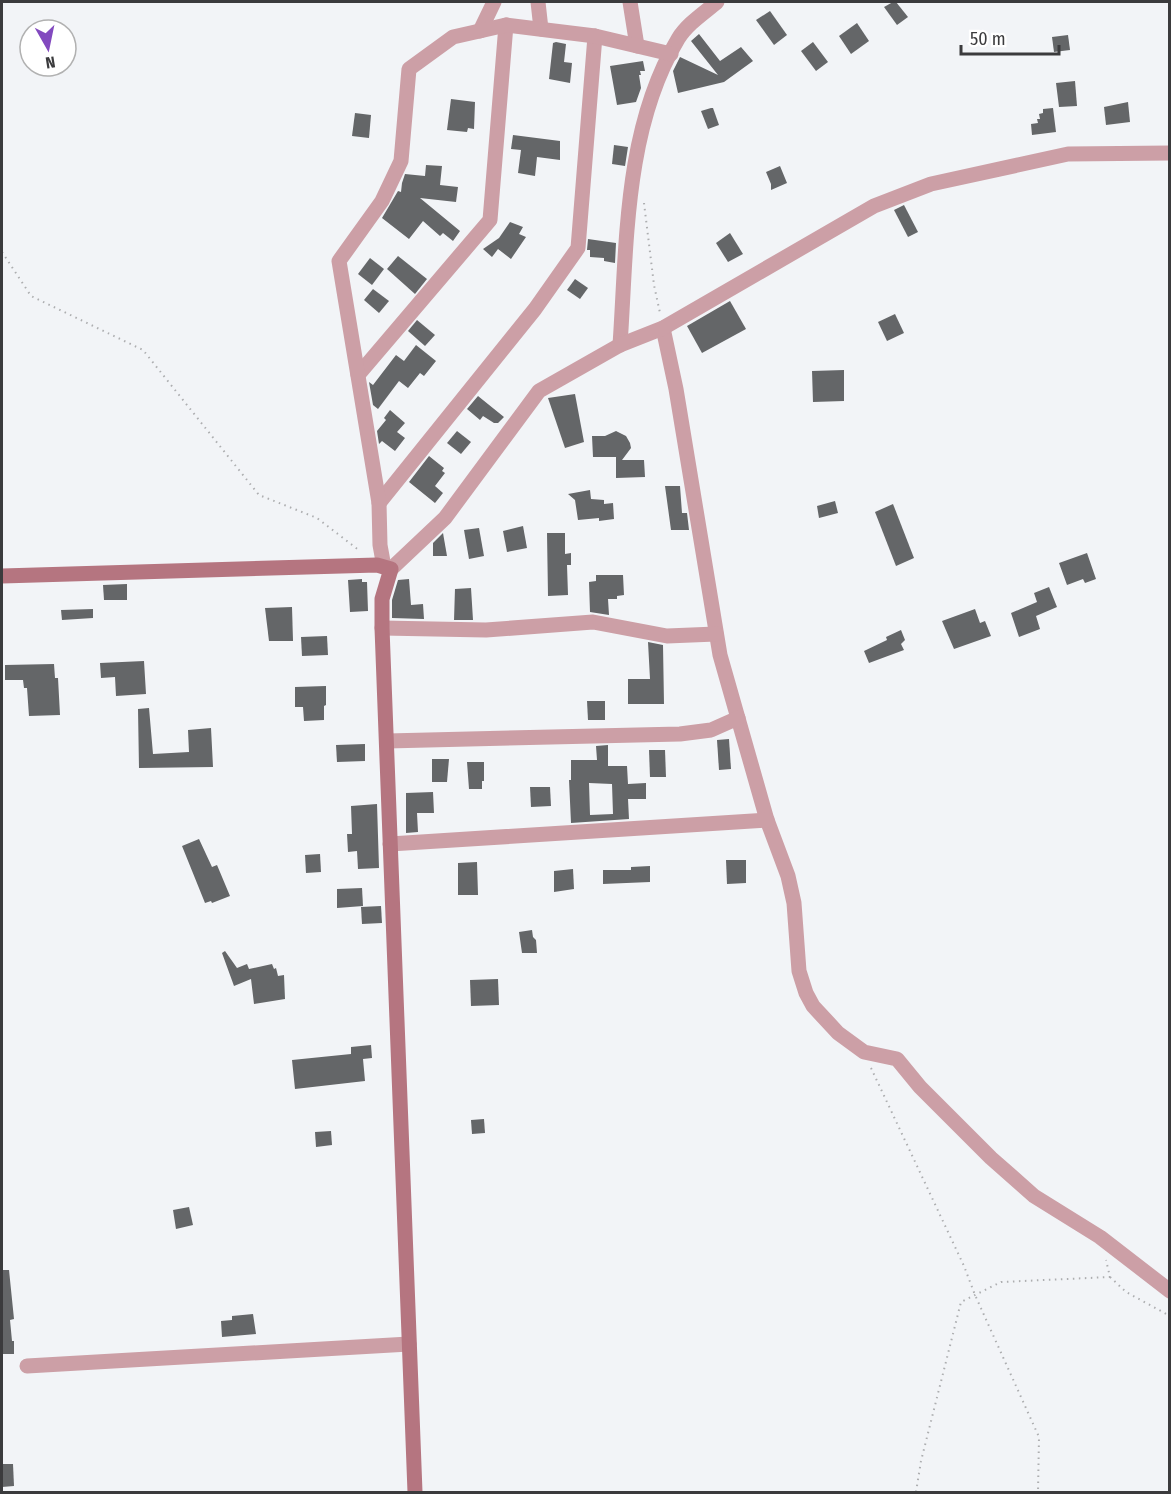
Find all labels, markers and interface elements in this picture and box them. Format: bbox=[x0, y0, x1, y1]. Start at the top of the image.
north arrow bbox=[18, 18, 78, 78]
scale bar bbox=[961, 18, 1058, 56]
text: 50 m bbox=[970, 28, 1006, 50]
text: N bbox=[44, 52, 56, 72]

